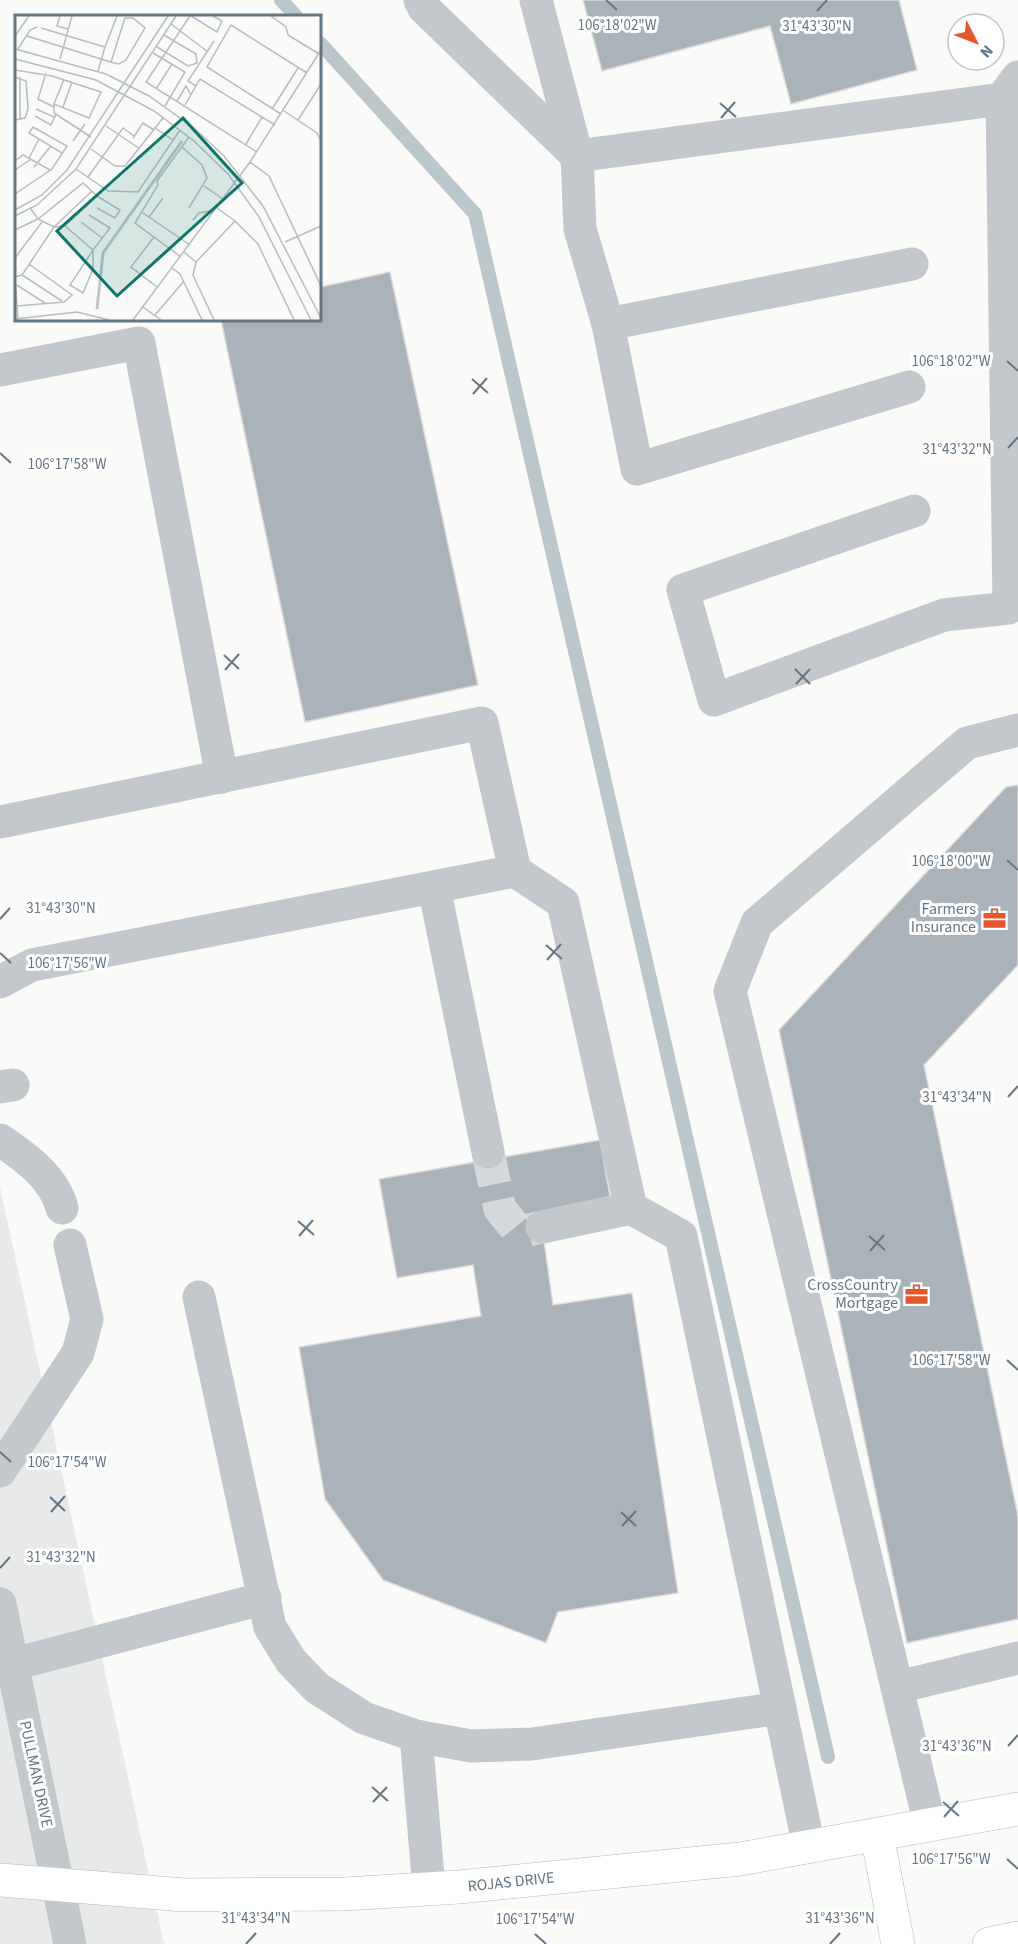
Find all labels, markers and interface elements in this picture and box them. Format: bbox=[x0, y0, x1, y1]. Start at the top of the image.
north arrow bbox=[946, 12, 1006, 72]
inset map bbox=[15, 15, 321, 321]
text: 106°18'02"W bbox=[577, 15, 657, 36]
text: 31°43'30"N bbox=[782, 16, 852, 37]
text: N bbox=[975, 40, 998, 63]
text: 106°18'02"W bbox=[911, 351, 991, 372]
text: 31°43'32"N bbox=[922, 439, 992, 460]
text: 106°17'58"W bbox=[27, 454, 107, 475]
text: 106°18'00"W bbox=[911, 851, 991, 872]
text: 31°43'30"N bbox=[26, 898, 96, 919]
place label: Farmers Insurance bbox=[911, 898, 976, 938]
office icon: Farmers Insurance bbox=[981, 905, 1007, 931]
text: 106°17'56"W bbox=[27, 953, 107, 974]
text: 31°43'34"N bbox=[922, 1087, 992, 1108]
place label: CrossCountry Mortgage bbox=[807, 1274, 899, 1314]
office icon: CrossCountry Mortgage bbox=[903, 1281, 929, 1307]
text: 106°17'58"W bbox=[911, 1350, 991, 1371]
text: 106°17'54"W bbox=[27, 1452, 107, 1473]
text: 31°43'32"N bbox=[26, 1547, 96, 1568]
street label: PULLMAN DRIVE bbox=[14, 1719, 58, 1829]
text: 31°43'36"N bbox=[922, 1736, 992, 1757]
text: 106°17'56"W bbox=[911, 1849, 991, 1870]
street label: ROJAS DRIVE bbox=[467, 1867, 555, 1897]
text: 31°43'34"N bbox=[221, 1908, 291, 1929]
text: 31°43'36"N bbox=[805, 1908, 875, 1929]
text: 106°17'54"W bbox=[495, 1909, 575, 1930]

